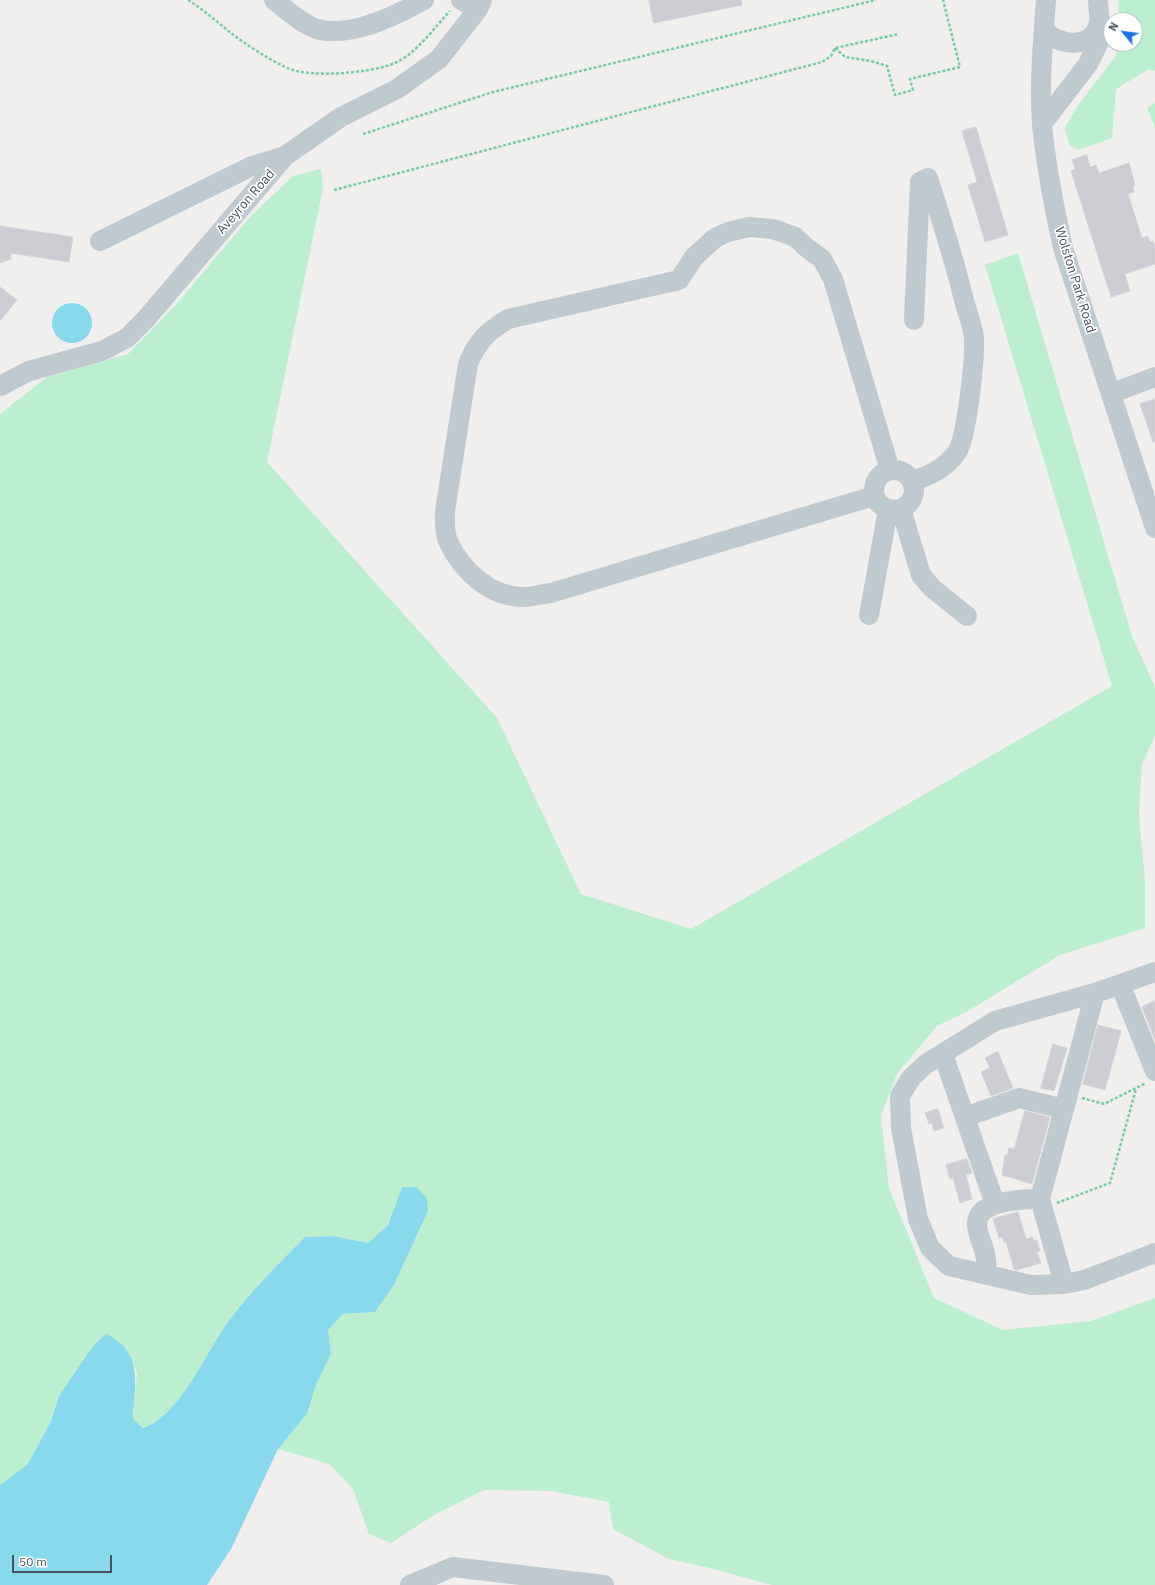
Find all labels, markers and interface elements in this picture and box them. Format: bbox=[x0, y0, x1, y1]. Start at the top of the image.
north arrow bbox=[1103, 12, 1143, 52]
text: N bbox=[1105, 20, 1121, 34]
street label: Aveyron Road bbox=[214, 167, 278, 237]
street label: Wolston Park Road bbox=[1051, 225, 1099, 335]
scale bar bbox=[14, 1547, 114, 1573]
text: 50 m bbox=[19, 1554, 47, 1569]

